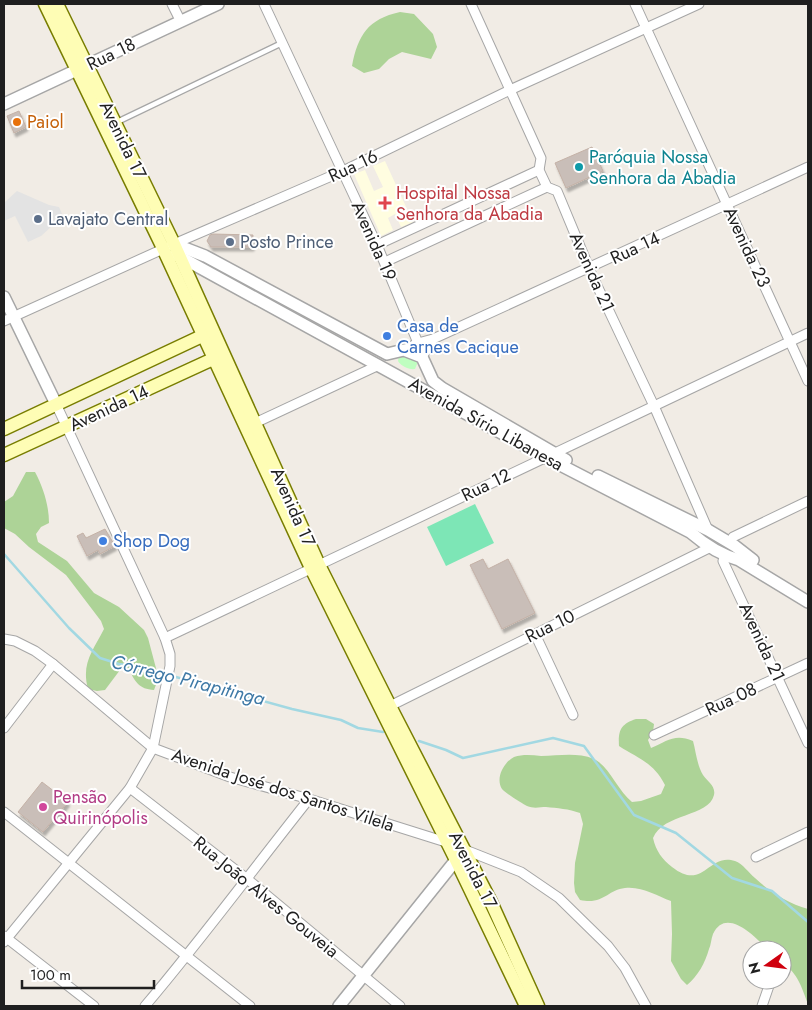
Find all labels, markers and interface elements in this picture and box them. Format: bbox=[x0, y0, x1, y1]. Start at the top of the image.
street label: Rua 18 bbox=[82, 31, 140, 77]
street label: Avenida 17 bbox=[93, 97, 153, 184]
place label: Paiol bbox=[27, 109, 64, 135]
marker: Paiol bbox=[11, 116, 23, 128]
street label: Rua 16 bbox=[324, 143, 382, 189]
place label: Paróquia Nossa Senhora da Abadia bbox=[589, 144, 736, 191]
marker: Paróquia Nossa Senhora da Abadia bbox=[573, 161, 585, 173]
place label: Hospital Nossa Senhora da Abadia bbox=[396, 180, 543, 227]
marker: Hospital Nossa Senhora da Abadia bbox=[378, 196, 392, 210]
street label: Avenida 19 bbox=[345, 197, 403, 285]
street label: Avenida 23 bbox=[717, 202, 777, 292]
place label: Lavajato Central bbox=[48, 206, 168, 232]
marker: Lavajato Central bbox=[32, 213, 44, 225]
street label: Rua 14 bbox=[606, 225, 664, 271]
street label: Avenida 21 bbox=[563, 228, 621, 316]
place label: Posto Prince bbox=[240, 229, 334, 255]
marker: Posto Prince bbox=[224, 236, 236, 248]
place label: Casa de Carnes Cacique bbox=[397, 313, 519, 360]
marker: Casa de Carnes Cacique bbox=[381, 330, 393, 342]
street label: Avenida Sírio Libanesa bbox=[404, 371, 568, 477]
street label: Avenida 14 bbox=[65, 378, 153, 438]
street label: Rua 12 bbox=[457, 462, 515, 508]
street label: Avenida 17 bbox=[264, 463, 322, 551]
place label: Shop Dog bbox=[113, 528, 190, 554]
marker: Shop Dog bbox=[97, 535, 109, 547]
street label: Avenida 21 bbox=[732, 598, 792, 686]
street label: Rua 10 bbox=[521, 603, 579, 649]
water label: Córrego Pirapitinga bbox=[108, 648, 268, 712]
street label: Rua 08 bbox=[701, 676, 761, 722]
street label: Avenida José dos Santos Vilela bbox=[168, 742, 398, 838]
place label: Pensão Quirinópolis bbox=[53, 784, 148, 831]
marker: Pensão Quirinópolis bbox=[37, 801, 49, 813]
street label: Avenida 17 bbox=[442, 827, 504, 914]
street label: Rua João Alves Gouveia bbox=[188, 830, 344, 964]
north arrow bbox=[742, 940, 792, 990]
scale bar bbox=[22, 958, 155, 990]
text: N bbox=[743, 960, 765, 976]
text: 100 m bbox=[30, 964, 71, 986]

